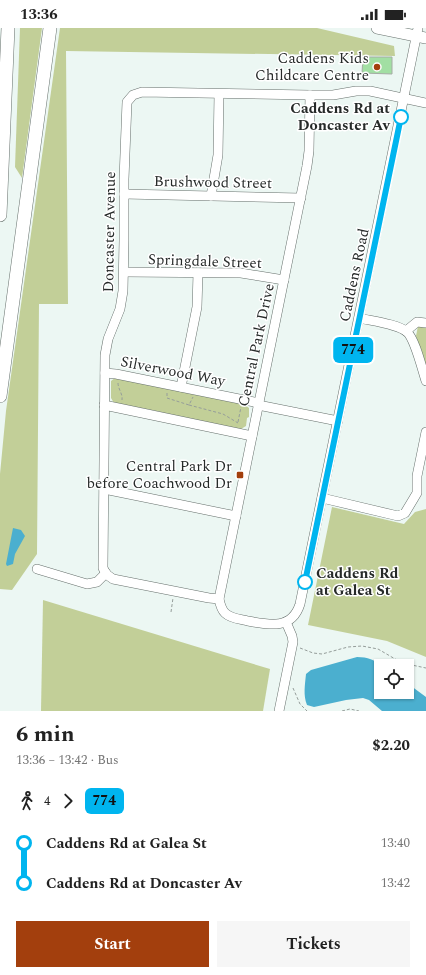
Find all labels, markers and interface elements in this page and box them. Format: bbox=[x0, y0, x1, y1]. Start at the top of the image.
text: 13:36 bbox=[20, 3, 58, 26]
place label: Caddens Kids Childcare Centre bbox=[255, 47, 369, 87]
marker: Caddens Kids Childcare Centre bbox=[372, 62, 382, 72]
place label: Caddens Rd at Doncaster Av bbox=[290, 97, 391, 137]
marker: Caddens Rd at Doncaster Av bbox=[393, 109, 409, 125]
street label: Brushwood Street bbox=[154, 170, 272, 195]
street label: Doncaster Avenue bbox=[97, 171, 122, 293]
street label: Caddens Road bbox=[333, 226, 376, 324]
street label: Springdale Street bbox=[147, 248, 262, 275]
street label: Central Park Drive bbox=[232, 281, 281, 409]
line badge: 774 bbox=[330, 337, 376, 363]
text: 774 bbox=[341, 339, 365, 360]
street label: Silverwood Way bbox=[119, 350, 228, 393]
place label: Central Park Dr before Coachwood Dr bbox=[87, 455, 232, 495]
marker: Central Park Dr before Coachwood Dr bbox=[235, 470, 245, 480]
place label: Caddens Rd at Galea St bbox=[316, 562, 399, 602]
marker: Caddens Rd at Galea St bbox=[297, 574, 313, 590]
map controls bbox=[374, 659, 414, 699]
button: locate bbox=[374, 659, 414, 699]
text: 6 min bbox=[16, 718, 75, 751]
text: $2.20 bbox=[372, 734, 410, 757]
text: 13:36 – 13:42 · Bus bbox=[16, 750, 119, 770]
icon: walk bbox=[16, 790, 38, 812]
icon: forward bbox=[57, 790, 79, 812]
text: 774 bbox=[93, 790, 116, 811]
text: 4 bbox=[44, 791, 51, 811]
text: Caddens Rd at Galea St bbox=[46, 832, 207, 855]
text: 13:40 bbox=[381, 833, 410, 853]
text: Caddens Rd at Doncaster Av bbox=[46, 872, 242, 895]
text: 13:42 bbox=[381, 873, 410, 893]
button: Start bbox=[16, 921, 209, 967]
button: Tickets bbox=[217, 921, 410, 967]

